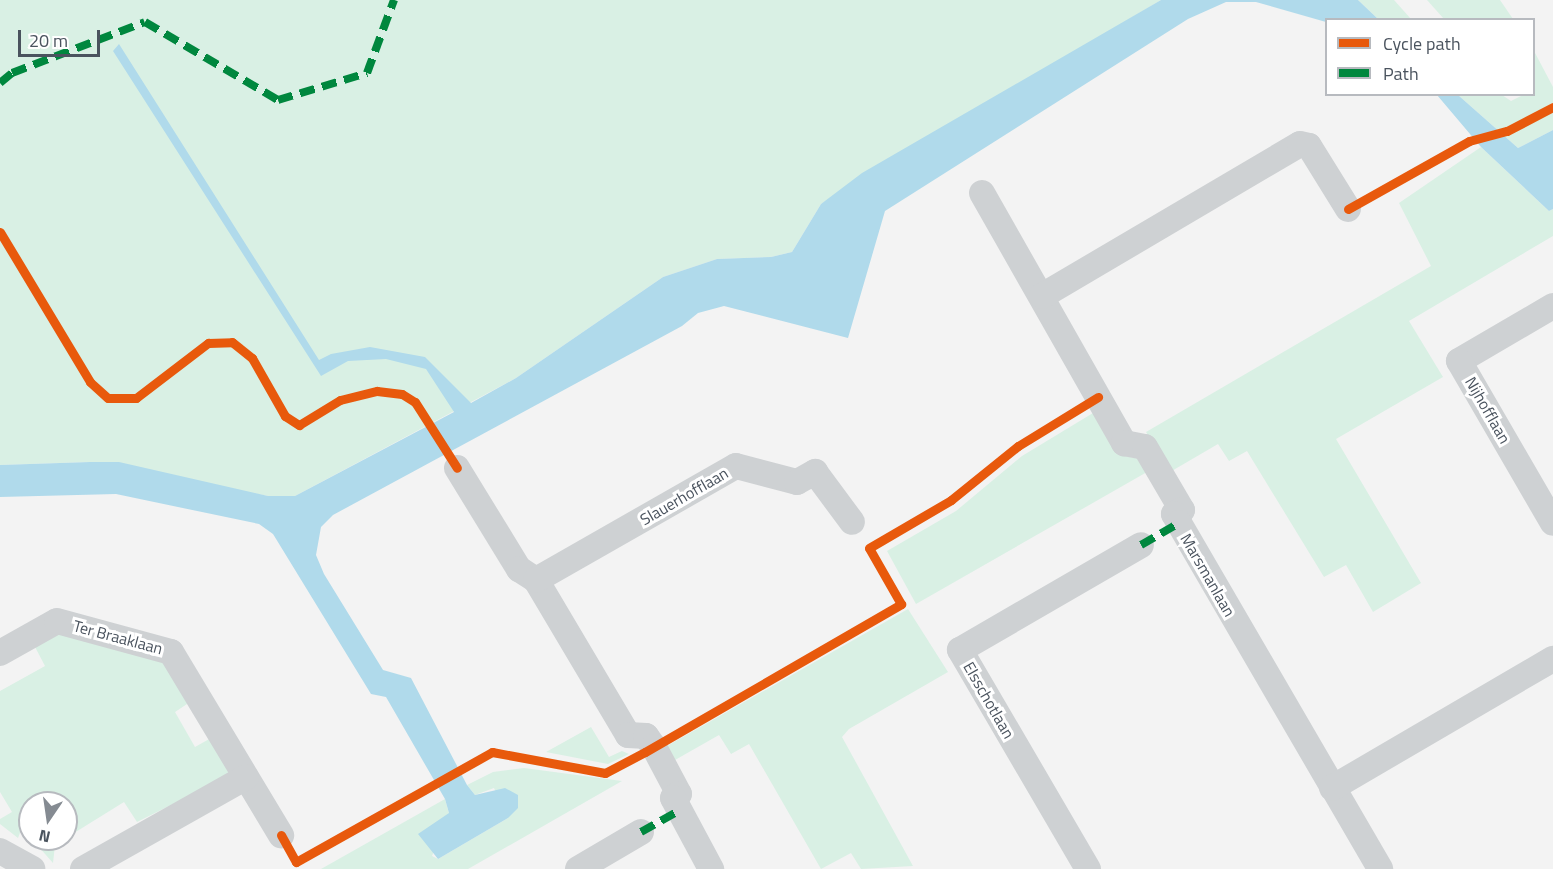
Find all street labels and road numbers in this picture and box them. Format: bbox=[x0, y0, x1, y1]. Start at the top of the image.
street label: Nijhofflaan bbox=[1461, 373, 1515, 447]
street label: Slauerhofflaan bbox=[637, 463, 731, 529]
street label: Marsmanlaan bbox=[1177, 530, 1239, 620]
street label: Ter Braaklaan bbox=[71, 616, 165, 658]
street label: Elsschotlaan bbox=[959, 658, 1019, 742]

